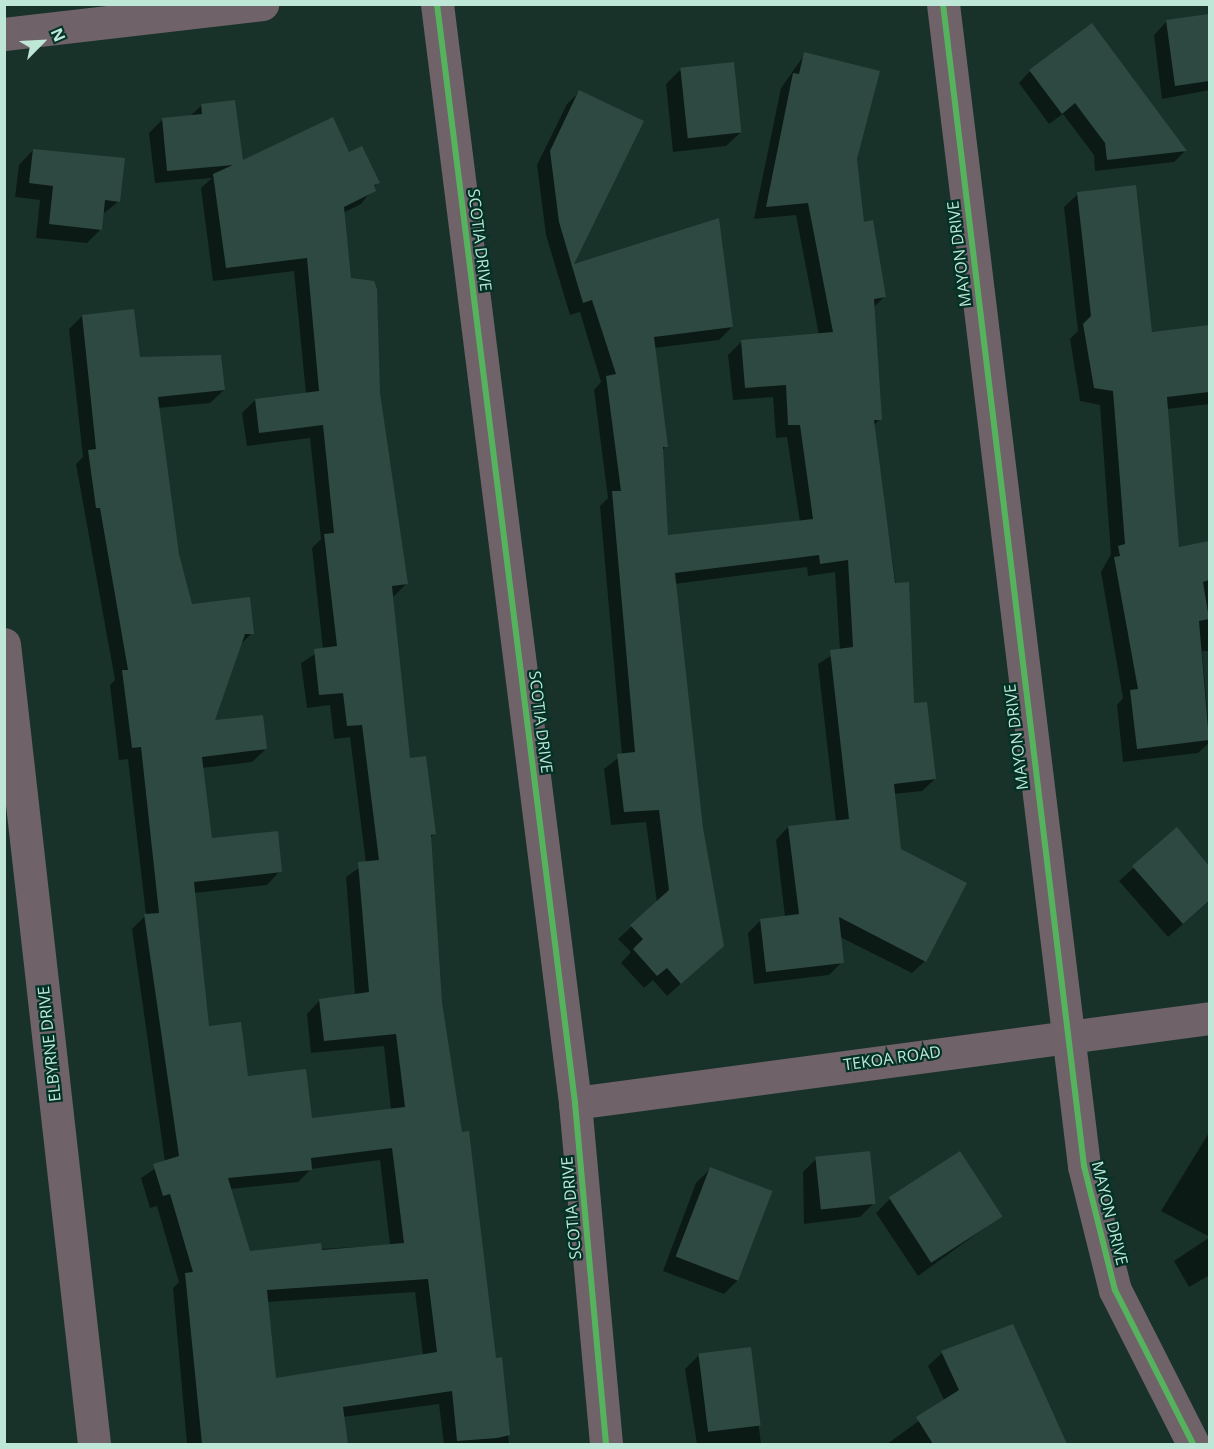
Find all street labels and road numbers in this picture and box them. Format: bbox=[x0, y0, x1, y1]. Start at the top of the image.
street label: SCOTIA DRIVE bbox=[464, 188, 496, 292]
street label: MAYON DRIVE bbox=[943, 200, 975, 308]
street label: SCOTIA DRIVE bbox=[525, 670, 557, 774]
street label: MAYON DRIVE bbox=[1000, 683, 1032, 791]
street label: ELBYRNE DRIVE bbox=[33, 985, 65, 1103]
street label: TEKOA ROAD bbox=[842, 1042, 942, 1074]
street label: SCOTIA DRIVE bbox=[557, 1156, 585, 1260]
street label: MAYON DRIVE bbox=[1088, 1159, 1132, 1267]

